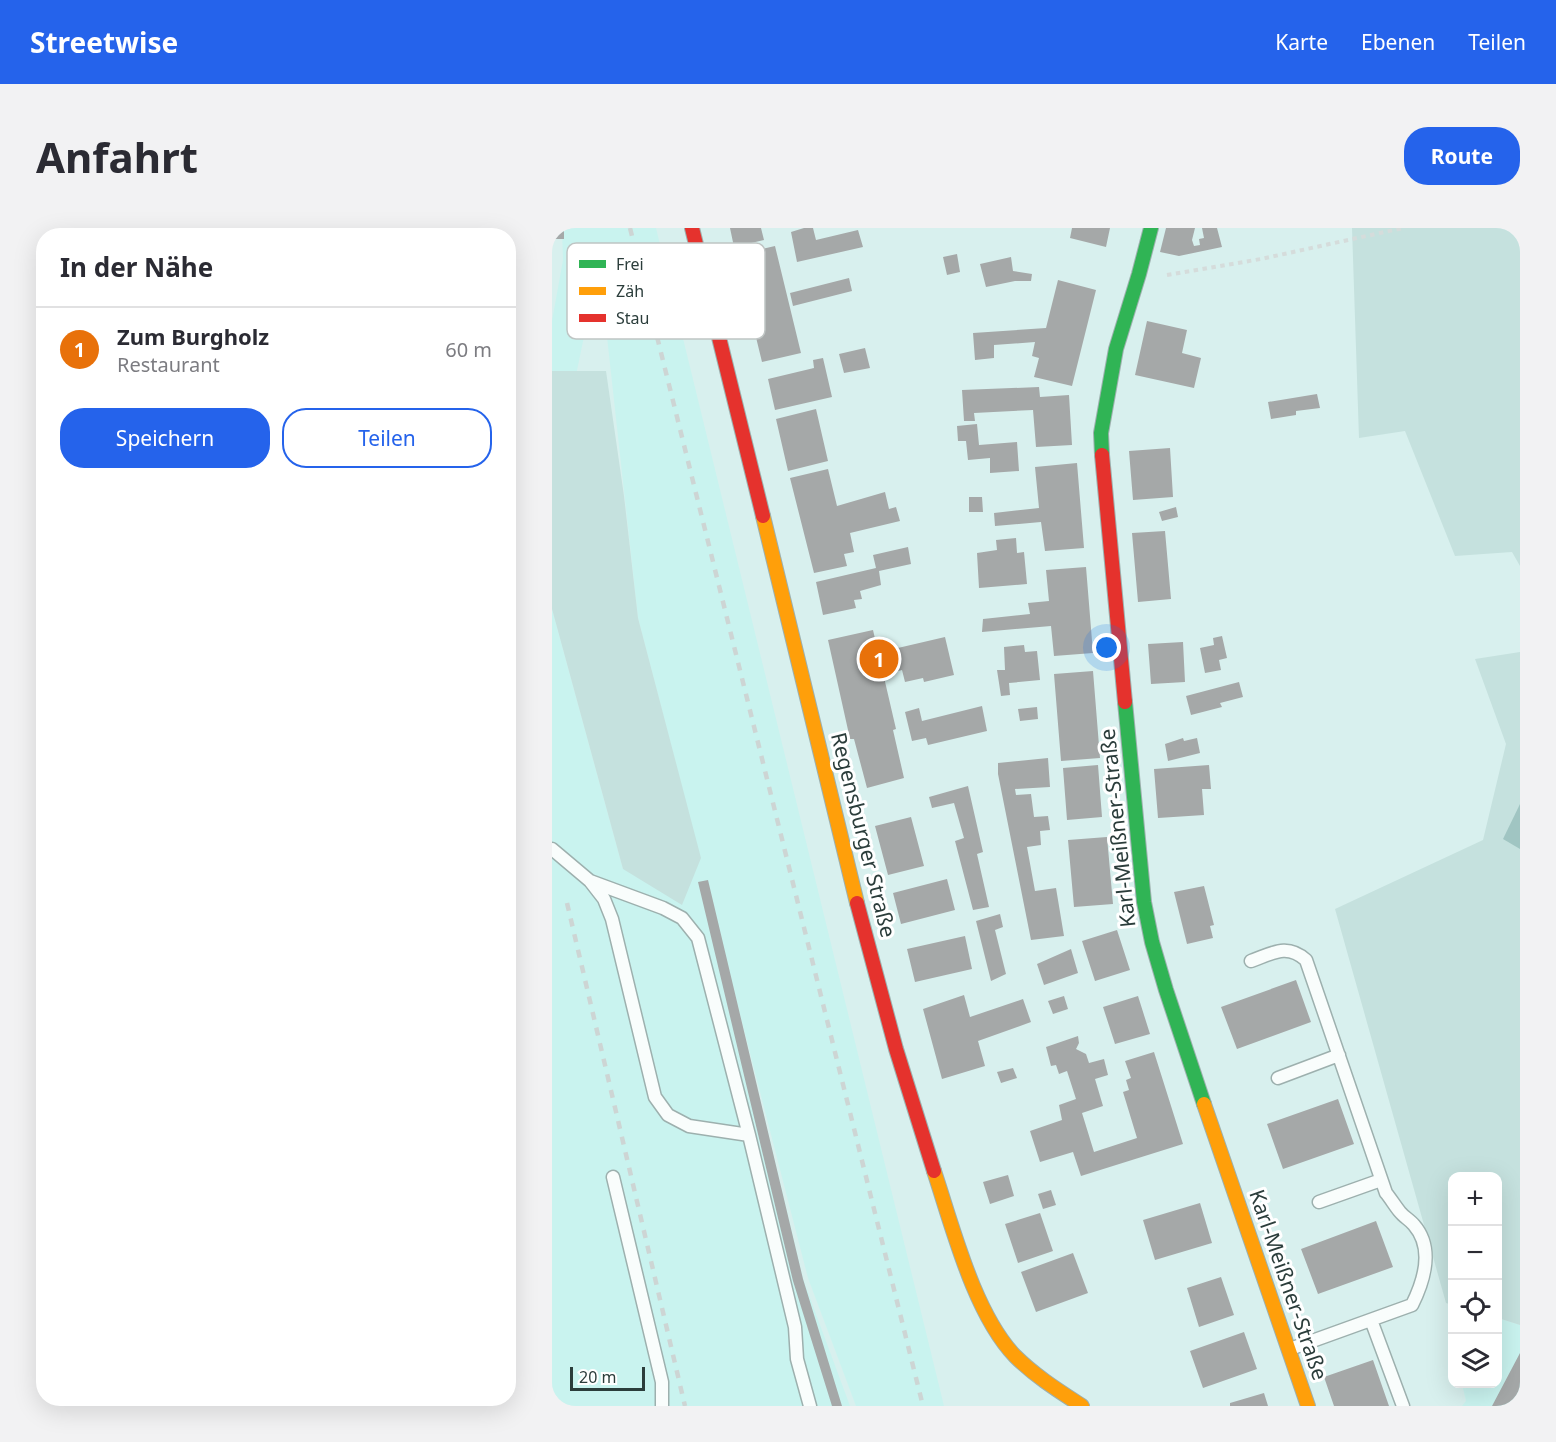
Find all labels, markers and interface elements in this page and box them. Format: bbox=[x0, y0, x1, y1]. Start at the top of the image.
text: Streetwise bbox=[30, 23, 178, 61]
text: Karte bbox=[1275, 28, 1328, 56]
text: Ebenen bbox=[1361, 28, 1435, 56]
text: Teilen bbox=[1468, 28, 1526, 56]
button: Route bbox=[1404, 127, 1520, 185]
text: Anfahrt bbox=[36, 128, 198, 185]
legend bbox=[567, 243, 765, 339]
text: In der Nähe bbox=[60, 249, 213, 285]
text: Frei bbox=[616, 253, 644, 275]
text: Zäh bbox=[616, 280, 644, 302]
text: Stau bbox=[616, 307, 649, 329]
text: Zum Burgholz bbox=[117, 321, 269, 351]
text: 1 bbox=[74, 336, 85, 363]
text: 60 m bbox=[445, 336, 492, 363]
text: Restaurant bbox=[117, 351, 220, 378]
button: Speichern bbox=[60, 408, 270, 468]
button: Teilen bbox=[282, 408, 492, 468]
your location bbox=[1092, 633, 1121, 662]
pin: 1 bbox=[860, 636, 898, 682]
street label: Karl-Meißner-Straße bbox=[1093, 727, 1141, 929]
street label: Regensburger Straße bbox=[825, 729, 903, 940]
map controls bbox=[1448, 1172, 1502, 1388]
button: + bbox=[1448, 1172, 1502, 1226]
street label: Karl-Meißner-Straße bbox=[1243, 1186, 1335, 1384]
button: − bbox=[1448, 1226, 1502, 1280]
button: locate bbox=[1448, 1280, 1502, 1334]
button: layers bbox=[1448, 1334, 1502, 1388]
scale bar bbox=[570, 1364, 645, 1392]
text: 20 m bbox=[579, 1366, 616, 1388]

